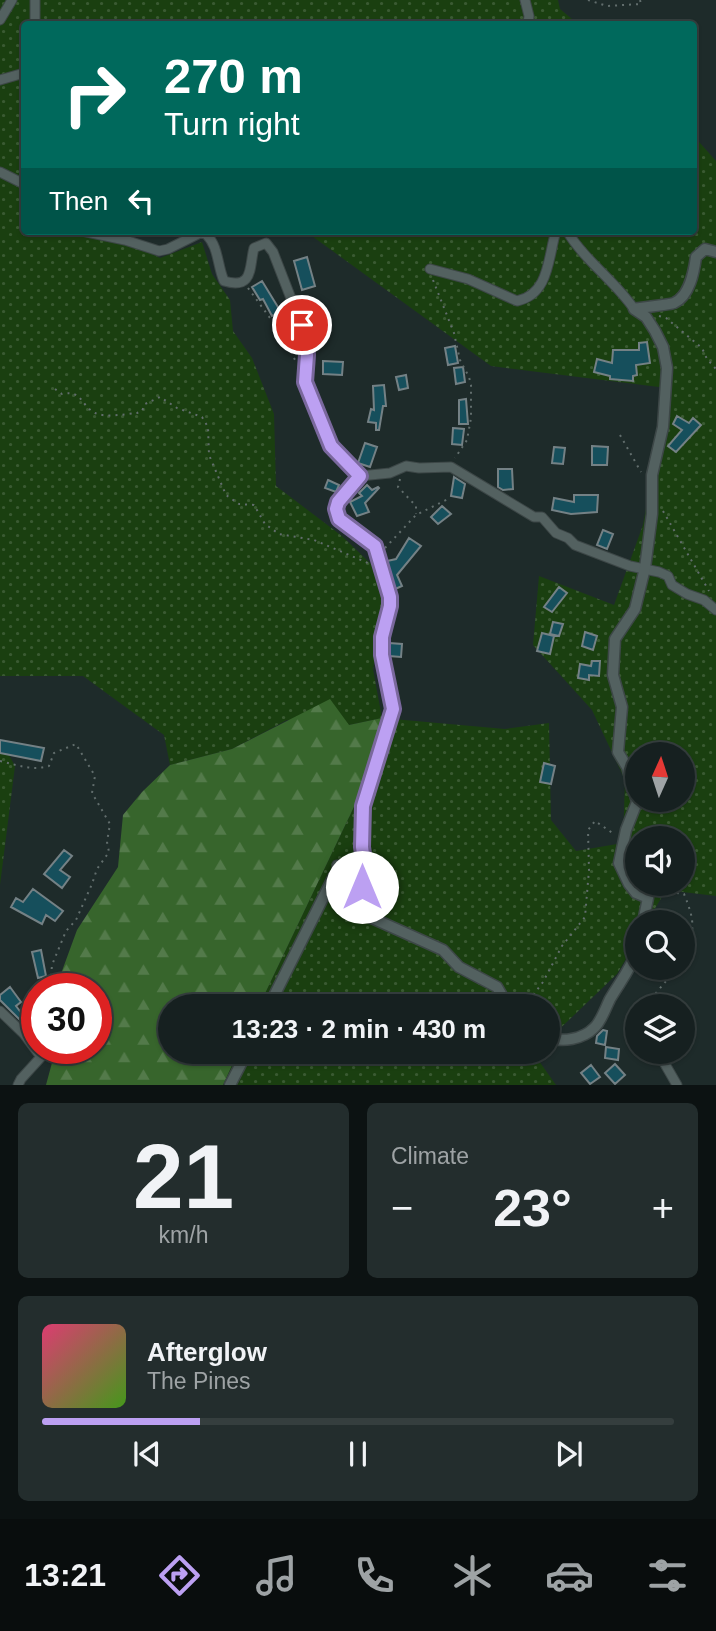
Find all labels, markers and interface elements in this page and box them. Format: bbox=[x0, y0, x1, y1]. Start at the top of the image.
icon: right bbox=[49, 49, 140, 140]
text: 270 m bbox=[164, 49, 303, 103]
text: Turn right bbox=[164, 106, 300, 142]
icon: left bbox=[122, 182, 160, 220]
text: Then bbox=[49, 186, 108, 216]
pin bbox=[272, 295, 332, 355]
icon: arrive bbox=[283, 306, 321, 344]
north arrow bbox=[625, 742, 695, 812]
map controls bbox=[625, 742, 695, 1064]
button: sound bbox=[625, 826, 695, 896]
position arrow bbox=[325, 850, 399, 924]
button: search bbox=[625, 910, 695, 980]
speed limit sign: 30 bbox=[21, 973, 112, 1064]
button: layers bbox=[625, 994, 695, 1064]
text: 13:23 · 2 min · 430 m bbox=[232, 1014, 486, 1044]
text: 21 bbox=[133, 1126, 234, 1227]
text: Climate bbox=[391, 1143, 469, 1169]
text: 23° bbox=[493, 1179, 572, 1237]
text: − bbox=[391, 1187, 413, 1229]
text: + bbox=[652, 1187, 674, 1229]
text: km/h bbox=[159, 1222, 208, 1248]
text: Afterglow bbox=[147, 1337, 267, 1367]
text: The Pines bbox=[147, 1368, 251, 1394]
icon: previous bbox=[128, 1435, 166, 1473]
icon: pause bbox=[339, 1435, 377, 1473]
icon: next bbox=[550, 1435, 588, 1473]
icon: directions bbox=[155, 1551, 204, 1600]
icon: music bbox=[252, 1551, 301, 1600]
icon: phone bbox=[350, 1551, 399, 1600]
icon: climate bbox=[448, 1551, 497, 1600]
icon: car bbox=[545, 1551, 594, 1600]
icon: filters bbox=[643, 1551, 692, 1600]
text: 13:21 bbox=[24, 1557, 106, 1593]

